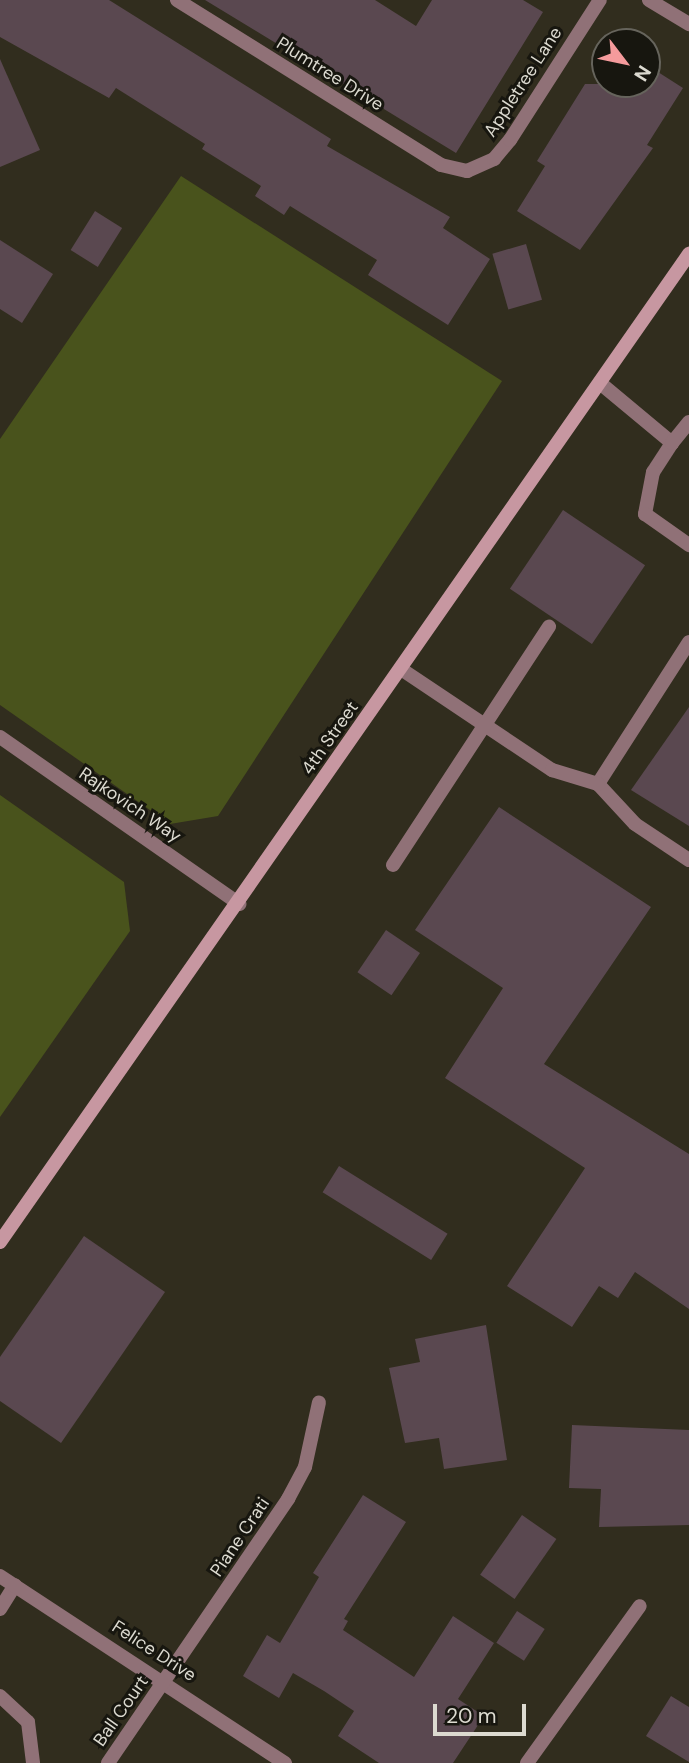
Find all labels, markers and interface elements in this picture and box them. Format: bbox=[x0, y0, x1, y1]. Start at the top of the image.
street label: Appletree Lane bbox=[479, 23, 567, 141]
north arrow bbox=[591, 28, 661, 98]
street label: Plumtree Drive bbox=[273, 33, 387, 115]
text: N bbox=[628, 61, 657, 86]
street label: 4th Street bbox=[297, 697, 363, 779]
street label: Rajkovich Way bbox=[75, 763, 185, 847]
street label: Piane Crati bbox=[206, 1493, 274, 1581]
street label: Felice Drive bbox=[108, 1616, 200, 1686]
street label: Ball Court bbox=[89, 1672, 153, 1750]
scale bar bbox=[437, 1690, 530, 1734]
text: 20 m bbox=[446, 1702, 497, 1730]

